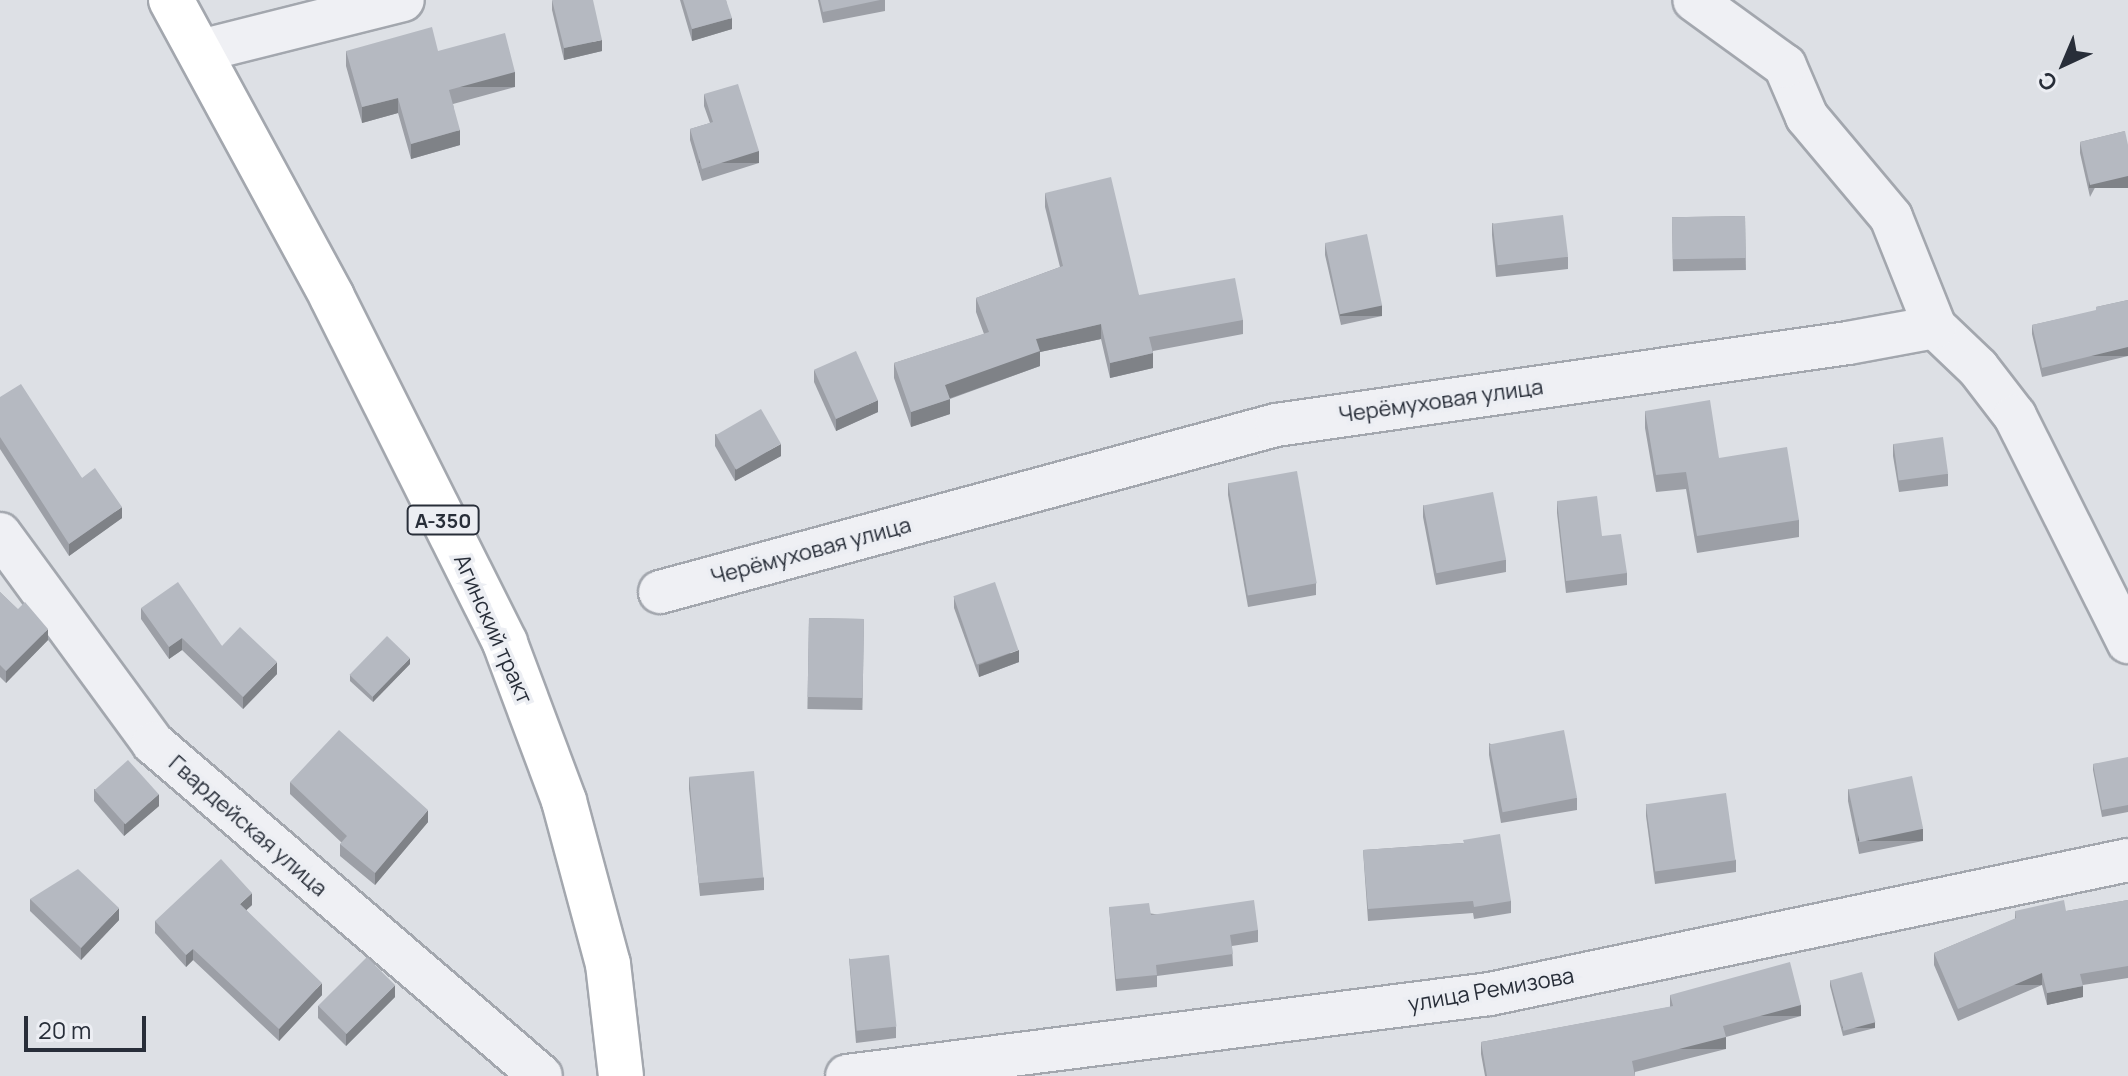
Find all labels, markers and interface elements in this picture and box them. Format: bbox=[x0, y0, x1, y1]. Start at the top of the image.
north arrow bbox=[2024, 24, 2104, 104]
text: С bbox=[2031, 65, 2064, 98]
street label: Черёмуховая улица bbox=[1337, 374, 1545, 428]
road number: А-350 bbox=[405, 504, 481, 536]
street label: Черёмуховая улица bbox=[708, 512, 914, 590]
street label: Агинский тракт bbox=[448, 550, 538, 708]
street label: Гвардейская улица bbox=[163, 750, 333, 902]
street label: улица Ремизова bbox=[1406, 962, 1576, 1018]
scale bar bbox=[28, 1000, 150, 1050]
text: 20 m bbox=[38, 1013, 91, 1046]

